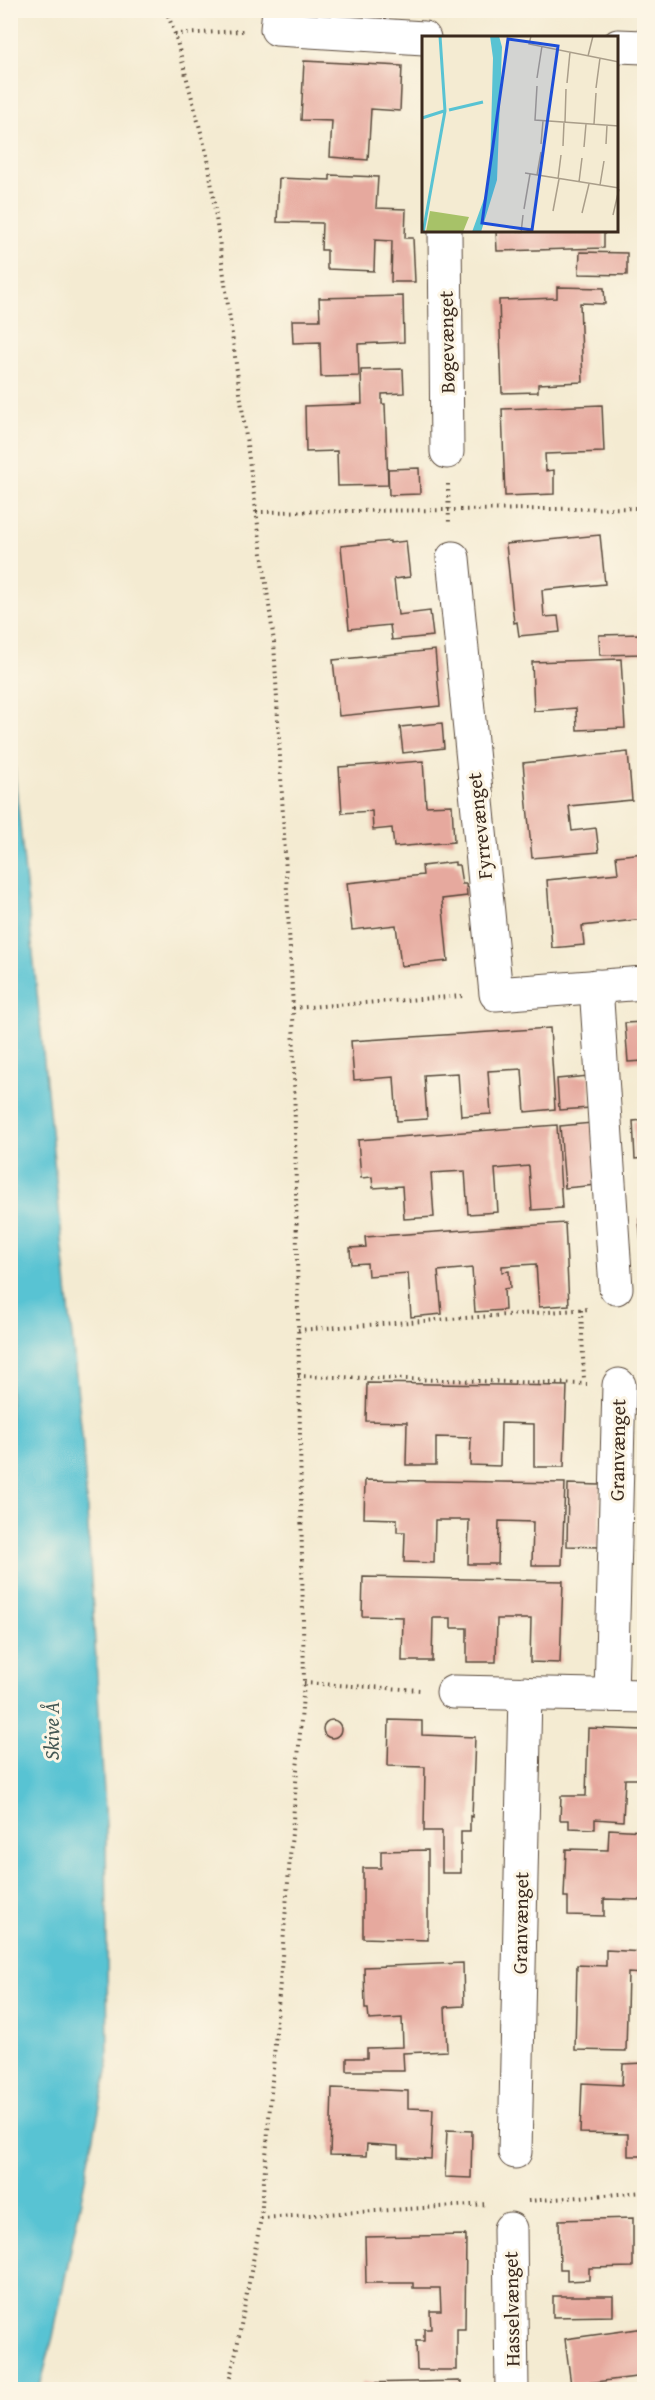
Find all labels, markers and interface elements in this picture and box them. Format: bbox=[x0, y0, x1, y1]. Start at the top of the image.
inset map bbox=[422, 36, 619, 232]
street label: Bøgevænget bbox=[431, 290, 461, 394]
street label: Fyrrevænget bbox=[459, 771, 499, 881]
street label: Granvænget bbox=[602, 1399, 632, 1501]
water label: Skive Å bbox=[36, 1702, 67, 1760]
street label: Granvænget bbox=[505, 1872, 535, 1974]
street label: Hasselvænget bbox=[495, 2251, 527, 2367]

